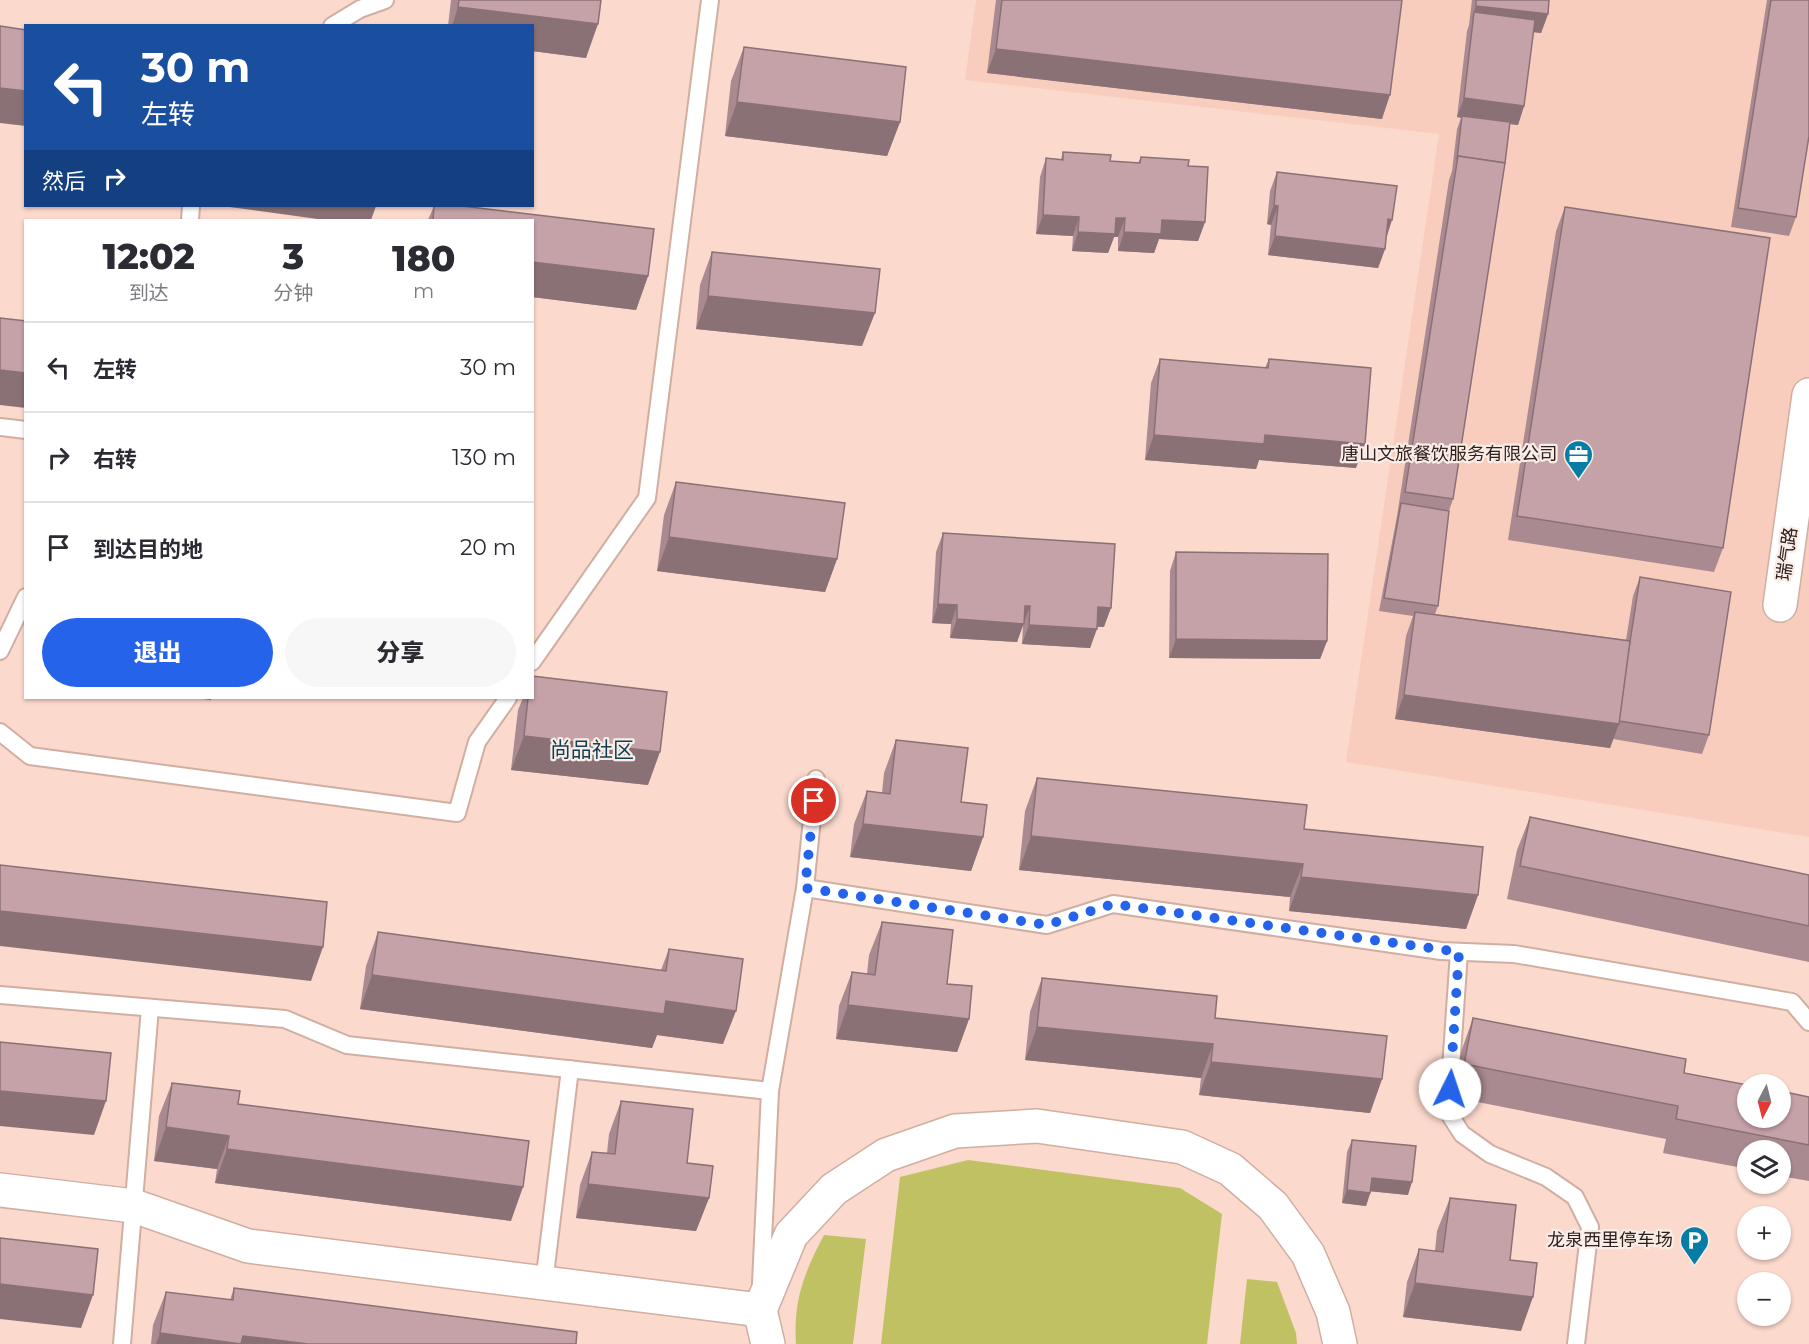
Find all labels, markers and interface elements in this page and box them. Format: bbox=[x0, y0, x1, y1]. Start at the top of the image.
text: 30 m bbox=[141, 41, 250, 93]
icon: left bbox=[42, 48, 120, 126]
text: 左转 bbox=[141, 98, 195, 131]
icon: right bbox=[98, 162, 131, 195]
text: 然后 bbox=[42, 168, 86, 195]
text: 12:02 bbox=[103, 234, 195, 278]
text: 3 bbox=[283, 234, 304, 278]
text: 180 bbox=[392, 236, 455, 280]
text: m bbox=[413, 279, 434, 303]
text: 到达 bbox=[129, 281, 169, 305]
text: 分钟 bbox=[273, 281, 313, 305]
icon: left bbox=[42, 351, 75, 384]
text: 30 m bbox=[460, 354, 516, 381]
text: 左转 bbox=[93, 356, 137, 383]
office icon: 唐山文旅餐饮服务有限公司 bbox=[1562, 438, 1594, 480]
icon: right bbox=[42, 441, 75, 474]
place label: 唐山文旅餐饮服务有限公司 bbox=[1341, 443, 1557, 465]
text: 130 m bbox=[452, 444, 516, 471]
text: 右转 bbox=[93, 446, 137, 473]
street label: 瑞气路 bbox=[1772, 526, 1802, 582]
icon: arrive bbox=[42, 531, 75, 564]
text: 20 m bbox=[460, 534, 516, 561]
text: 到达目的地 bbox=[93, 536, 203, 563]
button: 退出 bbox=[42, 618, 273, 687]
button: 分享 bbox=[285, 618, 516, 687]
district label: 尚品社区 bbox=[550, 737, 634, 762]
pin bbox=[788, 775, 839, 826]
icon: arrive bbox=[797, 784, 830, 817]
position arrow bbox=[1418, 1057, 1482, 1121]
north arrow bbox=[1737, 1074, 1791, 1128]
map controls bbox=[1737, 1074, 1791, 1326]
button: layers bbox=[1737, 1140, 1791, 1194]
button: + bbox=[1737, 1206, 1791, 1260]
parking icon: 龙泉西里停车场 bbox=[1678, 1224, 1710, 1266]
place label: 龙泉西里停车场 bbox=[1547, 1229, 1673, 1251]
button: − bbox=[1737, 1272, 1791, 1326]

